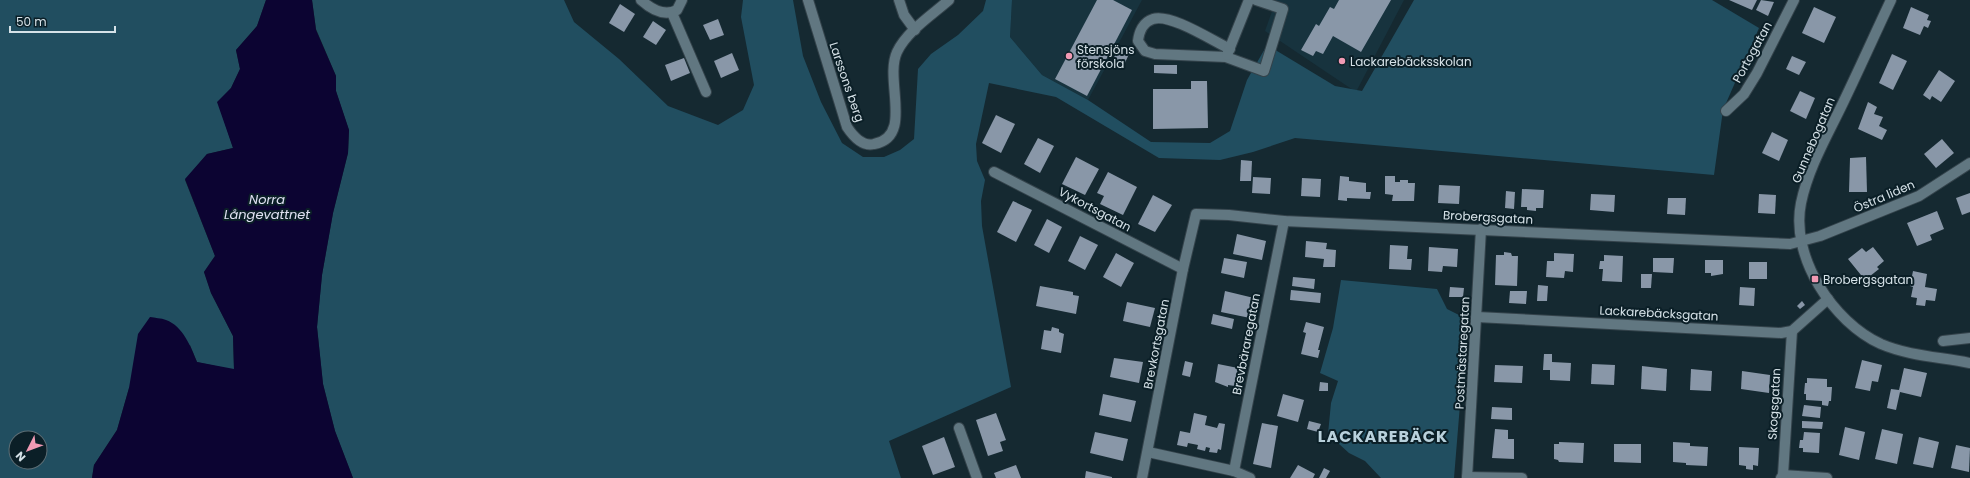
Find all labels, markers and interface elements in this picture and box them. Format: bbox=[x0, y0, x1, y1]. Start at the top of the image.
scale bar bbox=[10, 8, 115, 34]
text: 50 m bbox=[16, 13, 47, 30]
street label: Portogatan bbox=[1728, 18, 1776, 86]
street label: Larssons berg bbox=[825, 40, 869, 124]
place label: Stensjöns förskola bbox=[1077, 41, 1134, 72]
marker: Stensjöns förskola bbox=[1064, 51, 1074, 61]
place label: Lackarebäcksskolan bbox=[1350, 53, 1472, 70]
marker: Lackarebäcksskolan bbox=[1337, 56, 1347, 66]
street label: Gunnebogatan bbox=[1787, 94, 1839, 186]
street label: Östra liden bbox=[1851, 175, 1917, 217]
street label: Vykortsgatan bbox=[1056, 183, 1134, 235]
water label: Norra Långevattnet bbox=[224, 190, 310, 224]
street label: Brobergsgatan bbox=[1442, 206, 1534, 228]
place label: Brobergsgatan bbox=[1823, 271, 1913, 288]
marker: Brobergsgatan bbox=[1810, 274, 1820, 284]
street label: Brevbäraregatan bbox=[1228, 292, 1264, 396]
street label: Postmästaregatan bbox=[1451, 296, 1473, 410]
street label: Brevkortsgatan bbox=[1139, 298, 1173, 390]
street label: Lackarebäcksgatan bbox=[1599, 301, 1719, 325]
street label: Skogsgatan bbox=[1764, 368, 1784, 440]
district label: LACKAREBÄCK bbox=[1318, 425, 1448, 448]
north arrow bbox=[8, 430, 48, 470]
text: N bbox=[12, 448, 29, 465]

